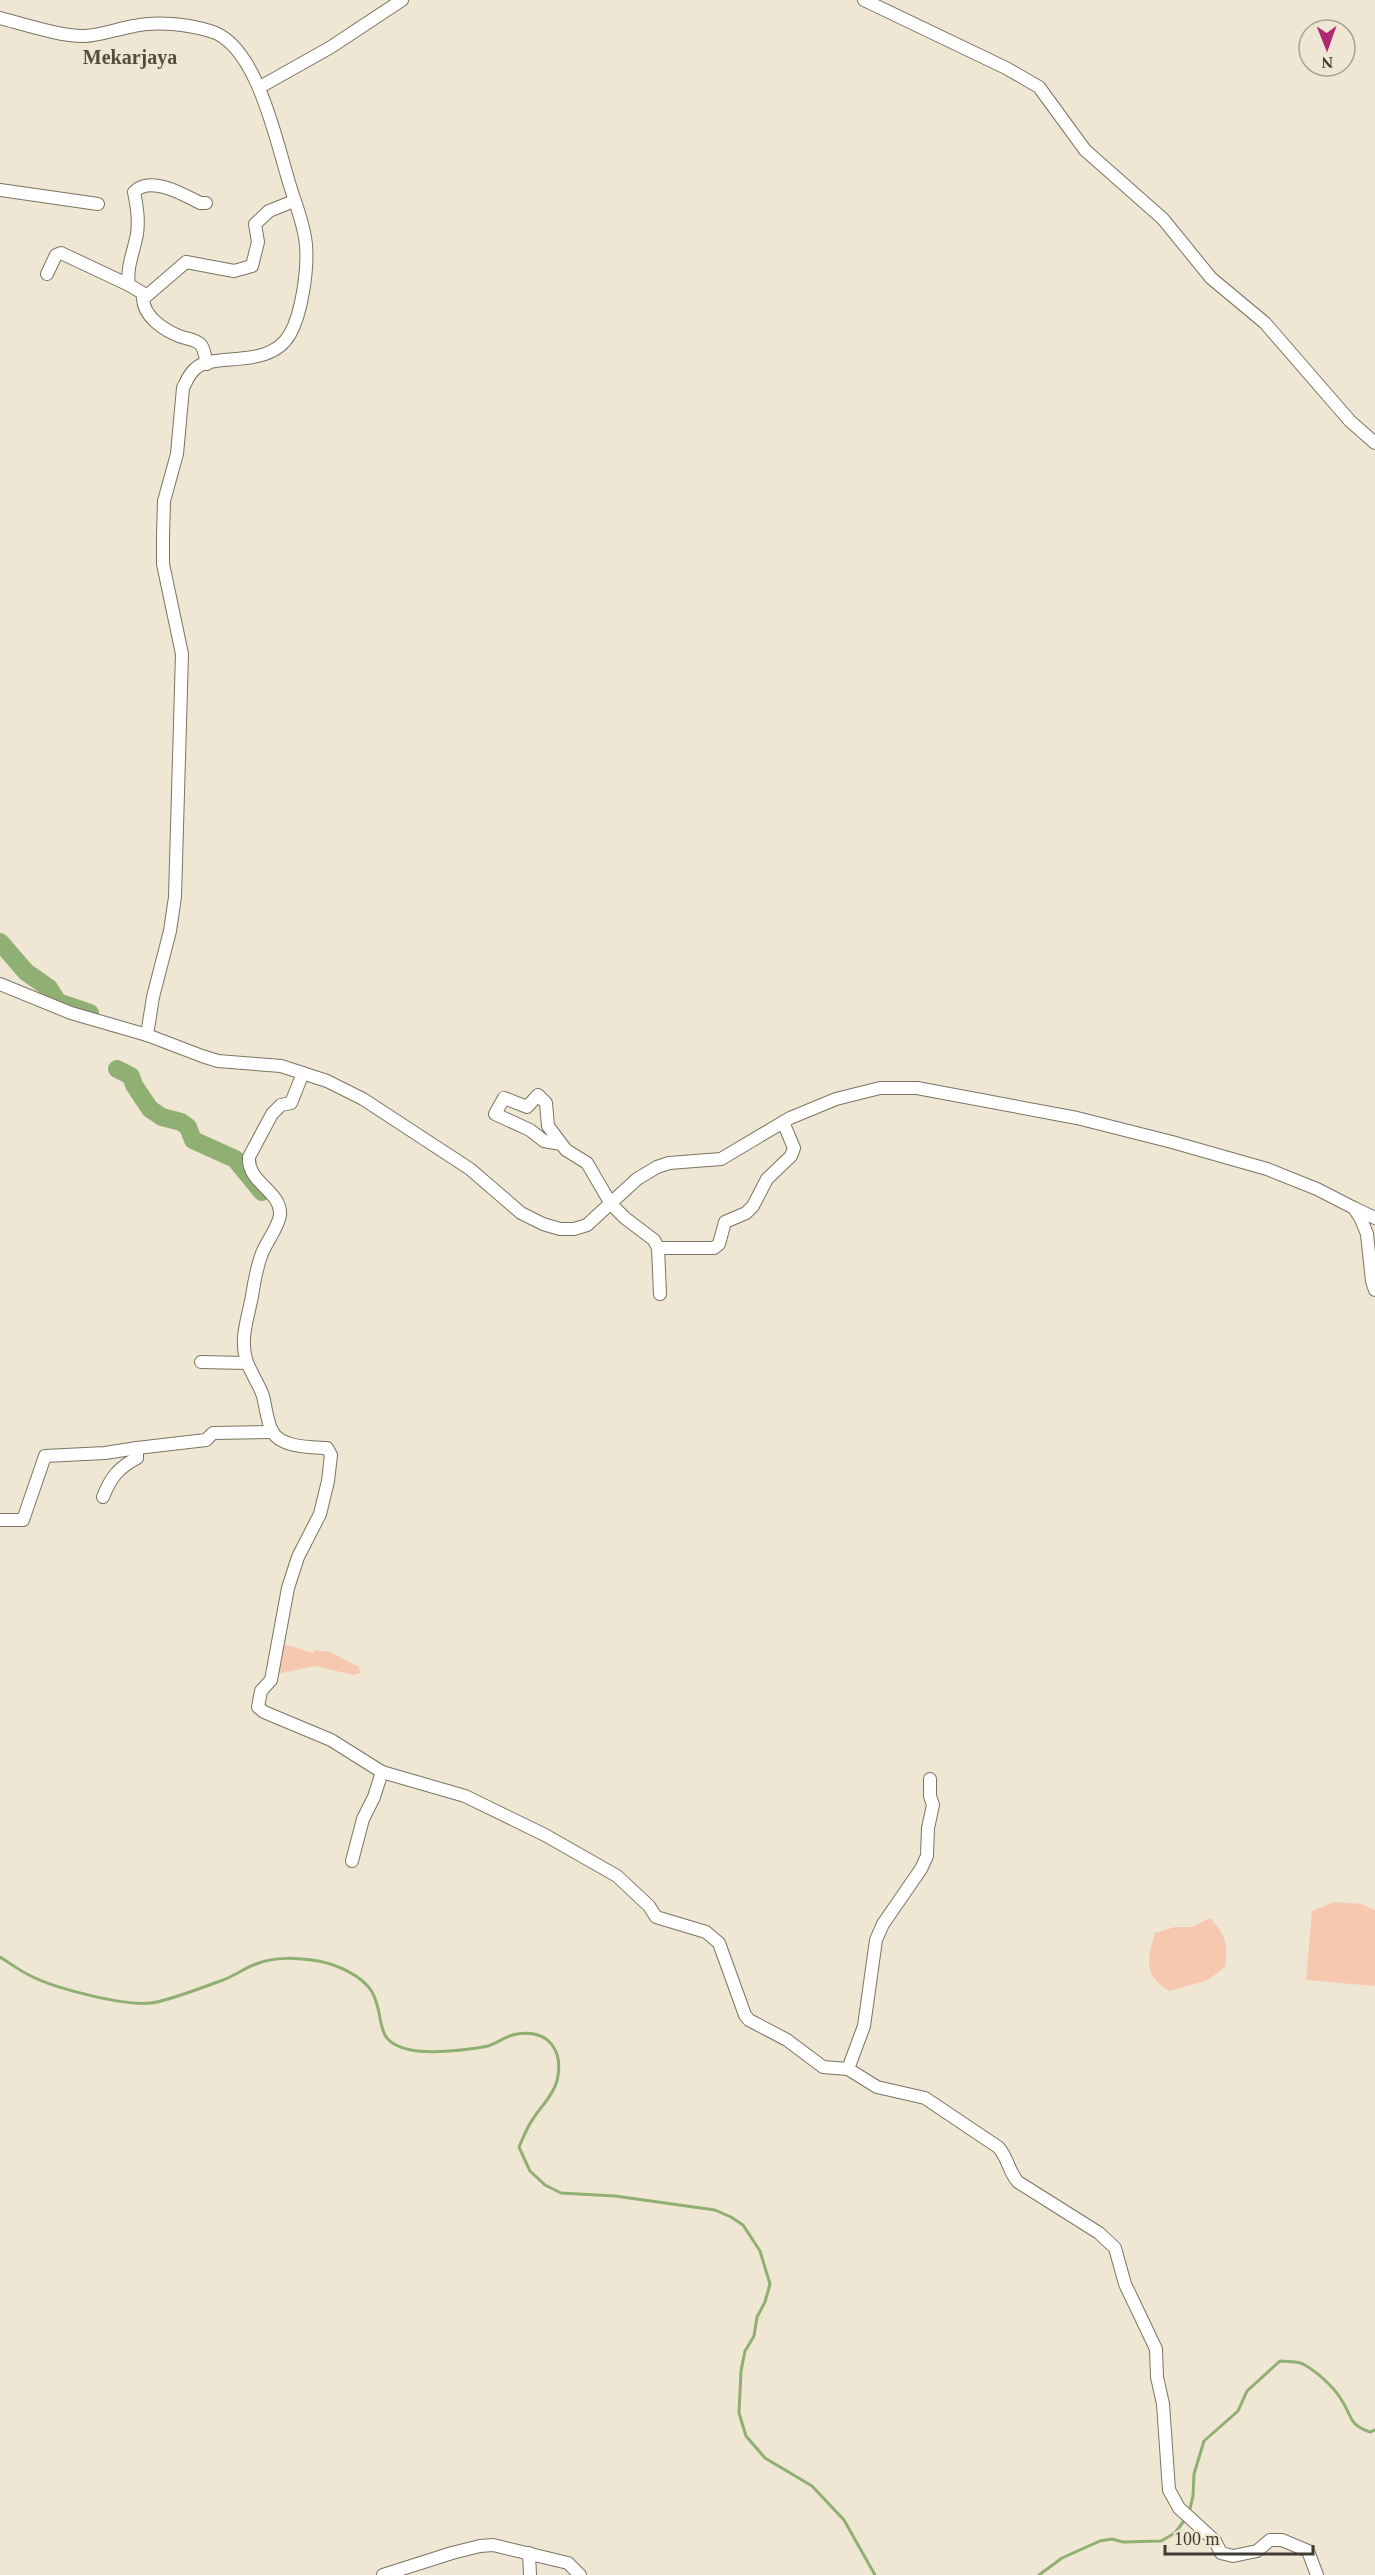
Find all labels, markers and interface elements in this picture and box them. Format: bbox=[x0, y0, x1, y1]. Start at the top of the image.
north arrow bbox=[1297, 18, 1357, 78]
district label: Mekarjaya bbox=[83, 46, 177, 69]
text: N bbox=[1321, 54, 1333, 71]
scale bar bbox=[1165, 2518, 1314, 2556]
text: 100 m bbox=[1174, 2529, 1220, 2549]

